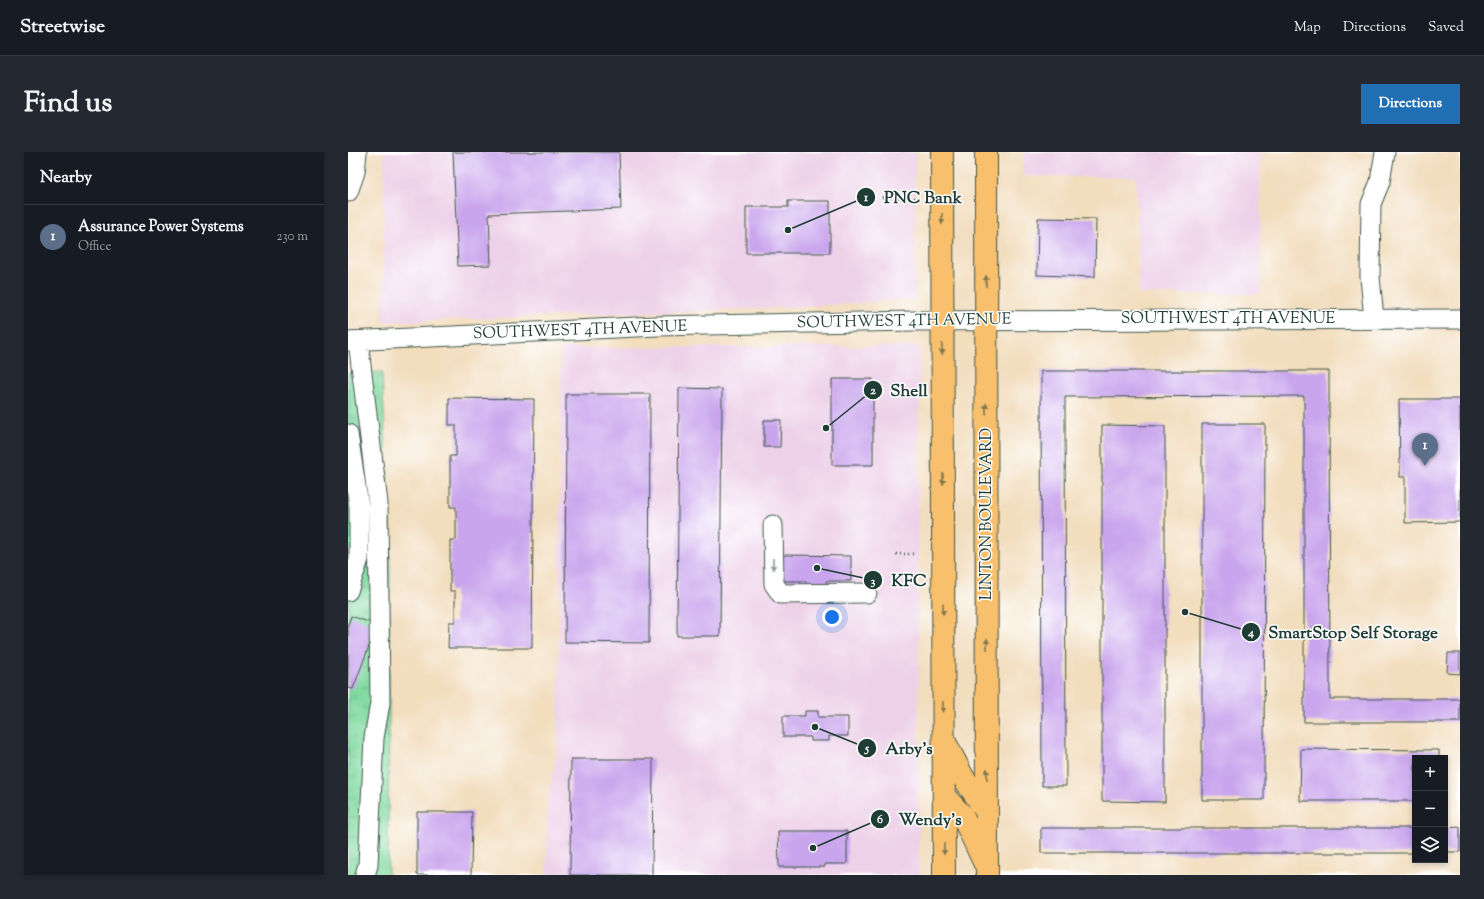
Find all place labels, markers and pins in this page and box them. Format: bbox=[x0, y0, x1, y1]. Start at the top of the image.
callout: PNC Bank bbox=[856, 182, 970, 211]
callout: Shell bbox=[863, 375, 936, 404]
pin: 1 bbox=[1412, 433, 1438, 466]
callout: KFC bbox=[863, 566, 935, 595]
callout: SmartStop Self Storage bbox=[1241, 617, 1446, 646]
callout: Arby's bbox=[857, 733, 941, 762]
callout: Wendy's bbox=[870, 804, 970, 833]

